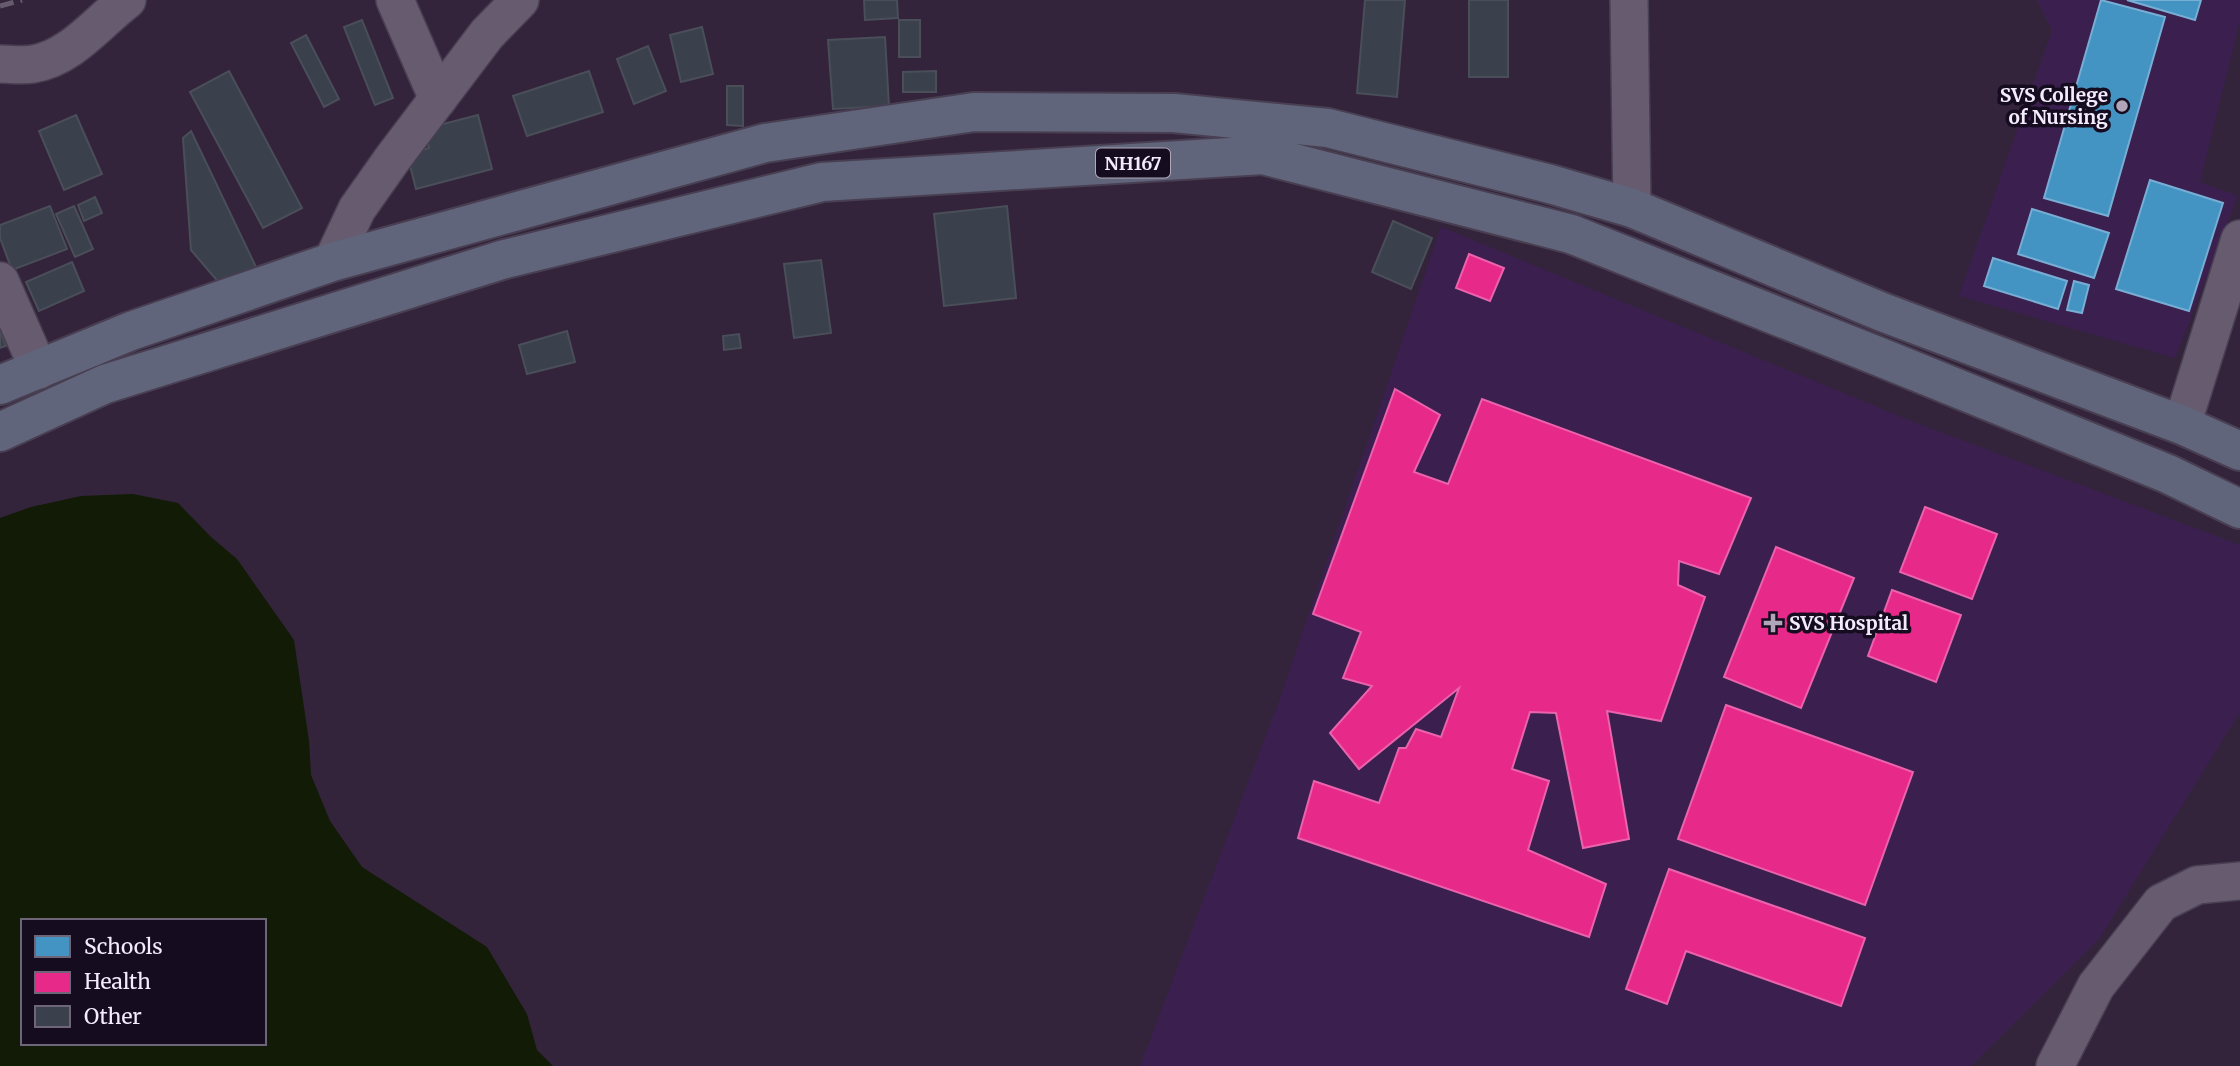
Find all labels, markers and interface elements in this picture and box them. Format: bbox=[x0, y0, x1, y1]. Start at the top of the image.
place label: SVS College of Nursing bbox=[2000, 83, 2108, 129]
marker: SVS College of Nursing bbox=[2114, 98, 2130, 114]
road number: NH167 bbox=[1096, 148, 1170, 178]
place label: SVS Hospital bbox=[1789, 611, 1908, 635]
marker: SVS Hospital bbox=[1763, 613, 1783, 633]
legend bbox=[21, 919, 266, 1045]
text: Schools bbox=[84, 933, 163, 960]
text: Health bbox=[84, 968, 151, 995]
text: Other bbox=[84, 1003, 142, 1030]

